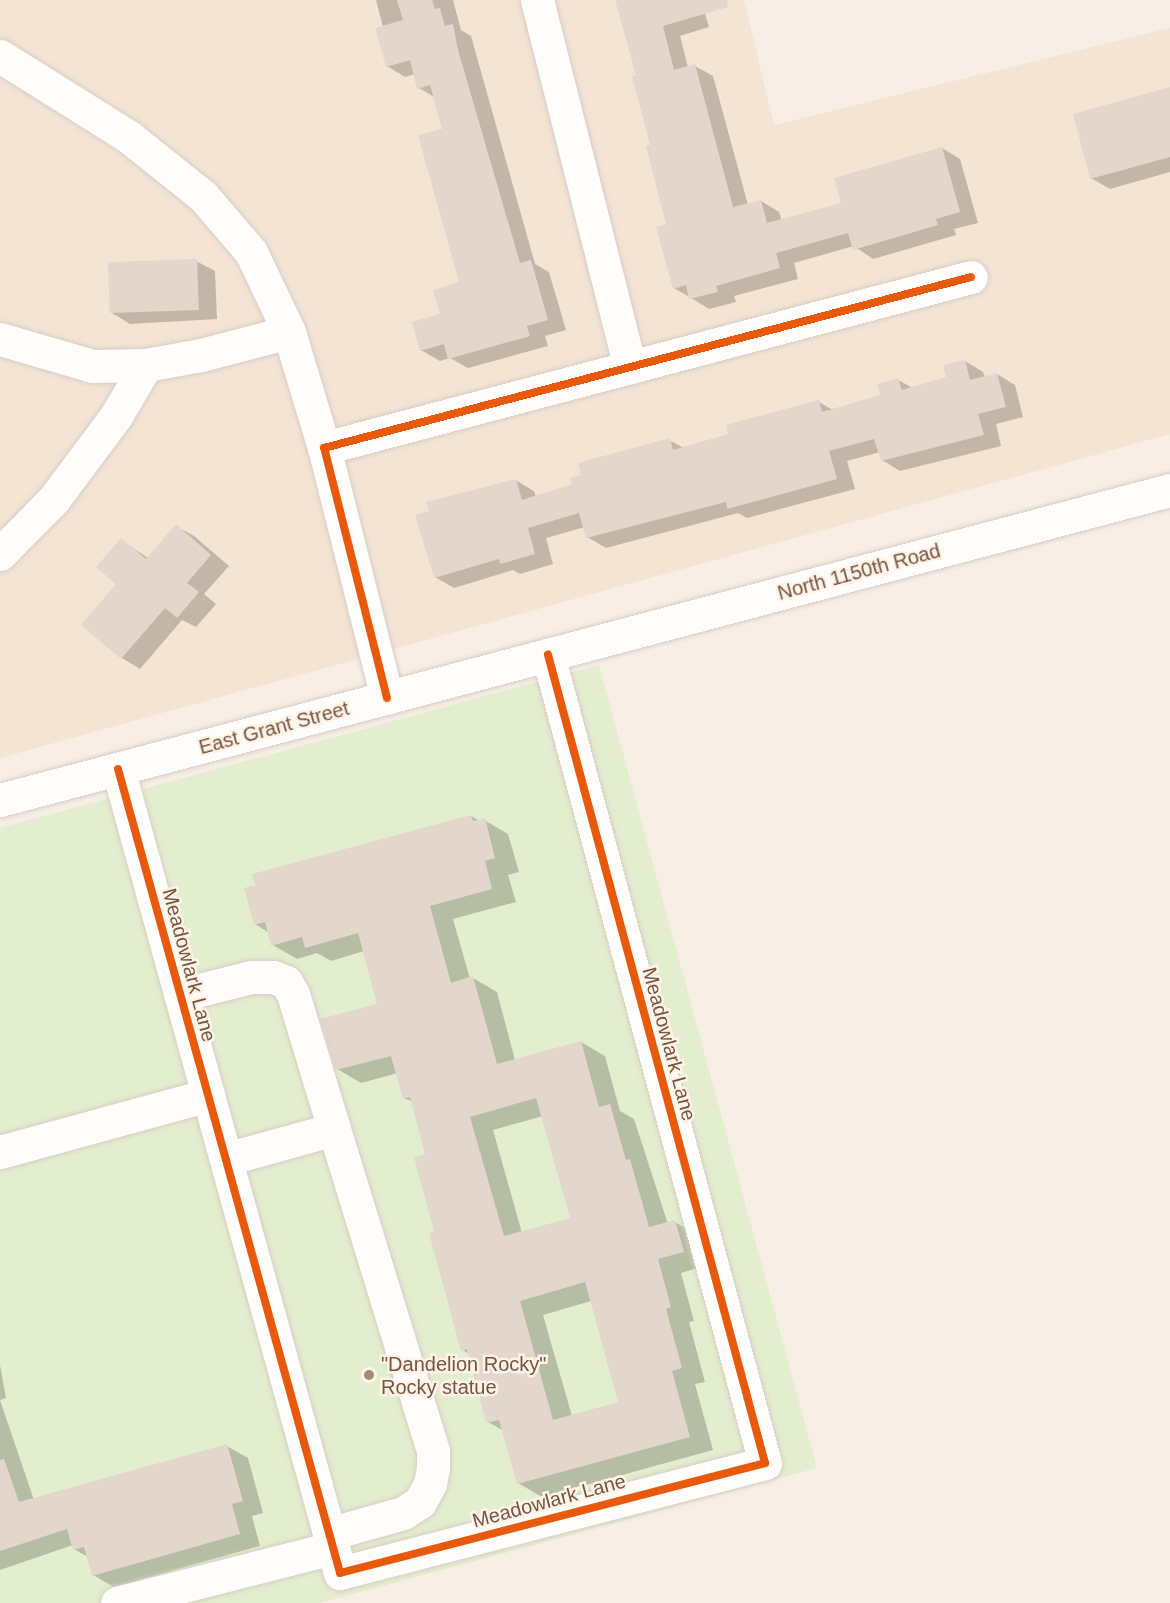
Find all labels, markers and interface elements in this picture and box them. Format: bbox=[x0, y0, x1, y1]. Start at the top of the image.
street label: North 1150th Road bbox=[775, 539, 943, 605]
street label: East Grant Street bbox=[196, 696, 352, 760]
street label: Meadowlark Lane bbox=[157, 886, 221, 1044]
street label: Meadowlark Lane bbox=[637, 965, 701, 1123]
place label: "Dandelion Rocky" Rocky statue bbox=[381, 1352, 546, 1399]
marker: "Dandelion Rocky" Rocky statue bbox=[362, 1368, 376, 1382]
street label: Meadowlark Lane bbox=[470, 1469, 628, 1533]

